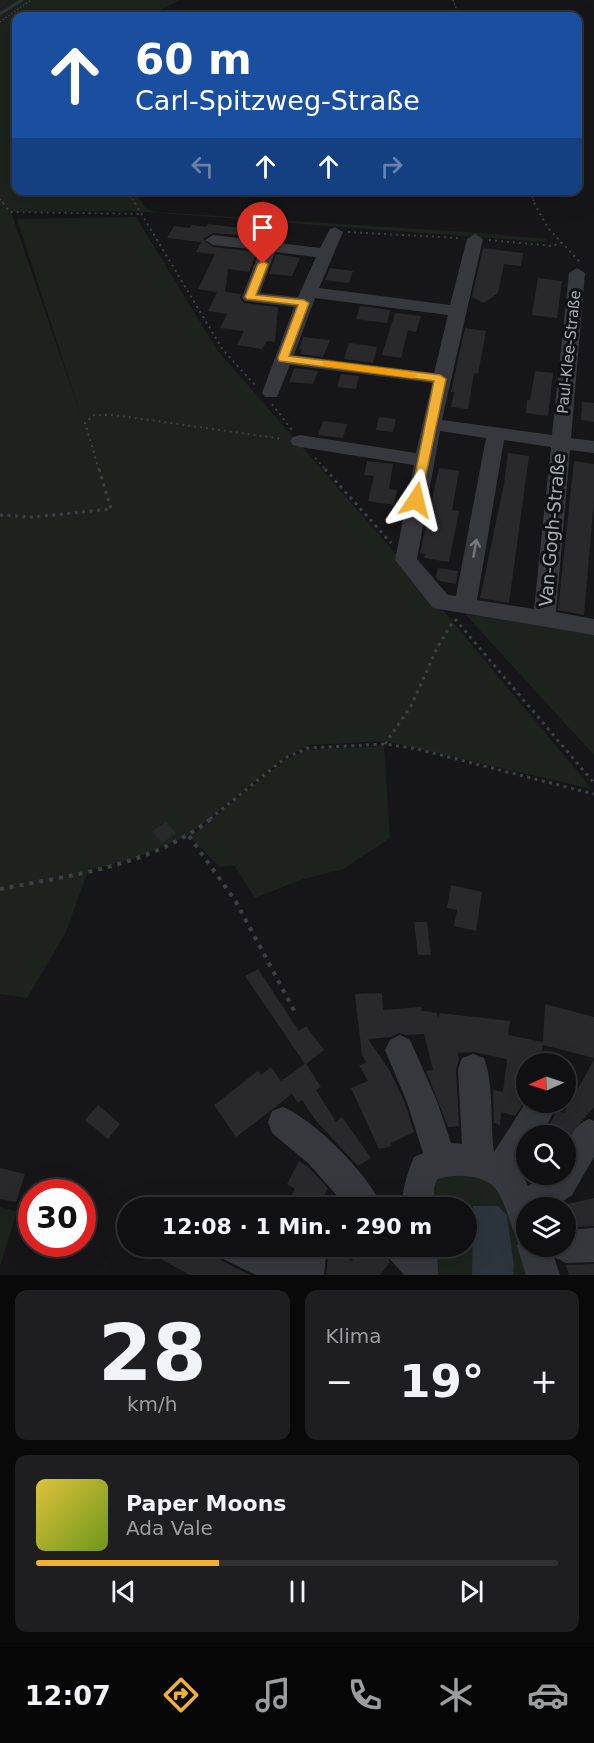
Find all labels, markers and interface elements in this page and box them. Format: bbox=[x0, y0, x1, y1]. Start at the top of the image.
text: 60 m bbox=[135, 35, 252, 84]
icon: ahead bbox=[36, 36, 114, 114]
text: Carl-Spitzweg-Straße bbox=[135, 85, 420, 116]
icon: left bbox=[186, 150, 219, 183]
icon: ahead bbox=[249, 150, 282, 183]
icon: ahead bbox=[312, 150, 345, 183]
icon: right bbox=[375, 150, 408, 183]
pin bbox=[237, 202, 288, 264]
icon: arrive bbox=[246, 211, 279, 244]
street label: Paul-Klee-Straße bbox=[554, 289, 584, 415]
street label: Van-Gogh-Straße bbox=[535, 452, 569, 608]
position arrow bbox=[384, 468, 448, 532]
one-way arrow bbox=[470, 539, 481, 558]
north arrow bbox=[516, 1053, 576, 1113]
map controls bbox=[516, 1053, 576, 1257]
button: search bbox=[516, 1125, 576, 1185]
speed limit sign: 30 bbox=[18, 1179, 96, 1257]
button: layers bbox=[516, 1197, 576, 1257]
text: 12:08 · 1 Min. · 290 m bbox=[162, 1214, 432, 1239]
text: 28 bbox=[98, 1308, 207, 1398]
text: Klima bbox=[326, 1324, 381, 1348]
text: 19° bbox=[399, 1355, 484, 1408]
text: − bbox=[326, 1362, 353, 1401]
text: + bbox=[530, 1362, 558, 1401]
text: km/h bbox=[127, 1392, 177, 1416]
text: Paper Moons bbox=[126, 1491, 286, 1516]
text: Ada Vale bbox=[126, 1516, 213, 1540]
icon: previous bbox=[107, 1575, 140, 1608]
icon: pause bbox=[281, 1575, 314, 1608]
icon: next bbox=[455, 1575, 488, 1608]
icon: directions bbox=[160, 1674, 202, 1716]
icon: music bbox=[252, 1674, 294, 1716]
icon: phone bbox=[344, 1674, 386, 1716]
icon: climate bbox=[435, 1674, 477, 1716]
icon: car bbox=[527, 1674, 569, 1716]
text: 12:07 bbox=[25, 1680, 111, 1711]

